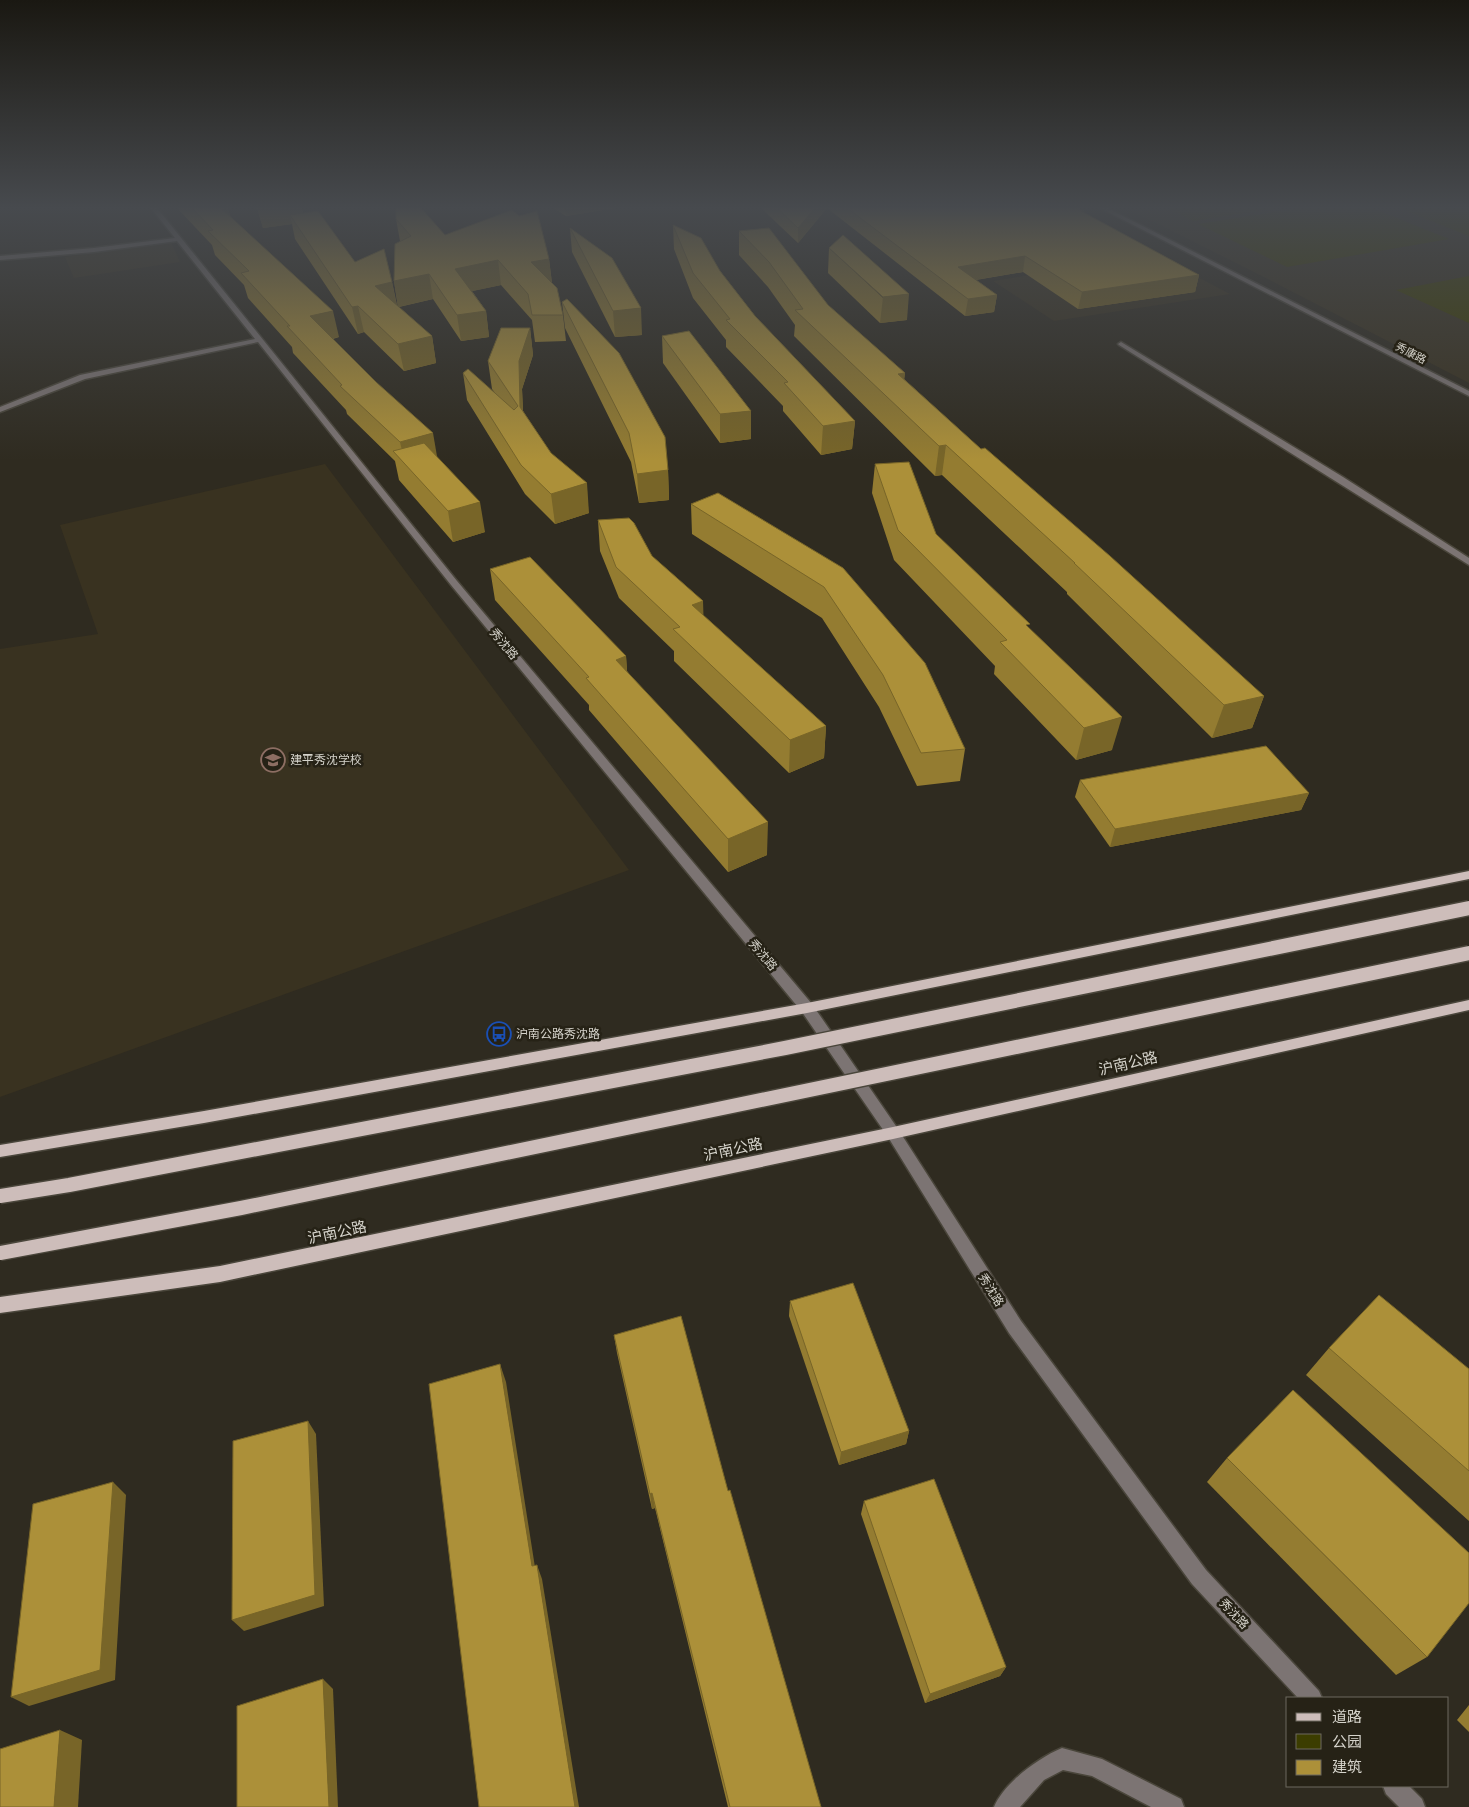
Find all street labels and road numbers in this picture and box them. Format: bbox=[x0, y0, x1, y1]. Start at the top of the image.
street label: 秀康路 bbox=[1394, 340, 1428, 366]
street label: 秀沈路 bbox=[487, 626, 521, 662]
street label: 秀沈路 bbox=[746, 937, 780, 973]
street label: 沪南公路 bbox=[1097, 1048, 1159, 1078]
street label: 沪南公路 bbox=[702, 1134, 764, 1164]
street label: 沪南公路 bbox=[306, 1217, 368, 1247]
street label: 秀沈路 bbox=[976, 1271, 1006, 1309]
street label: 秀沈路 bbox=[1217, 1596, 1251, 1632]

